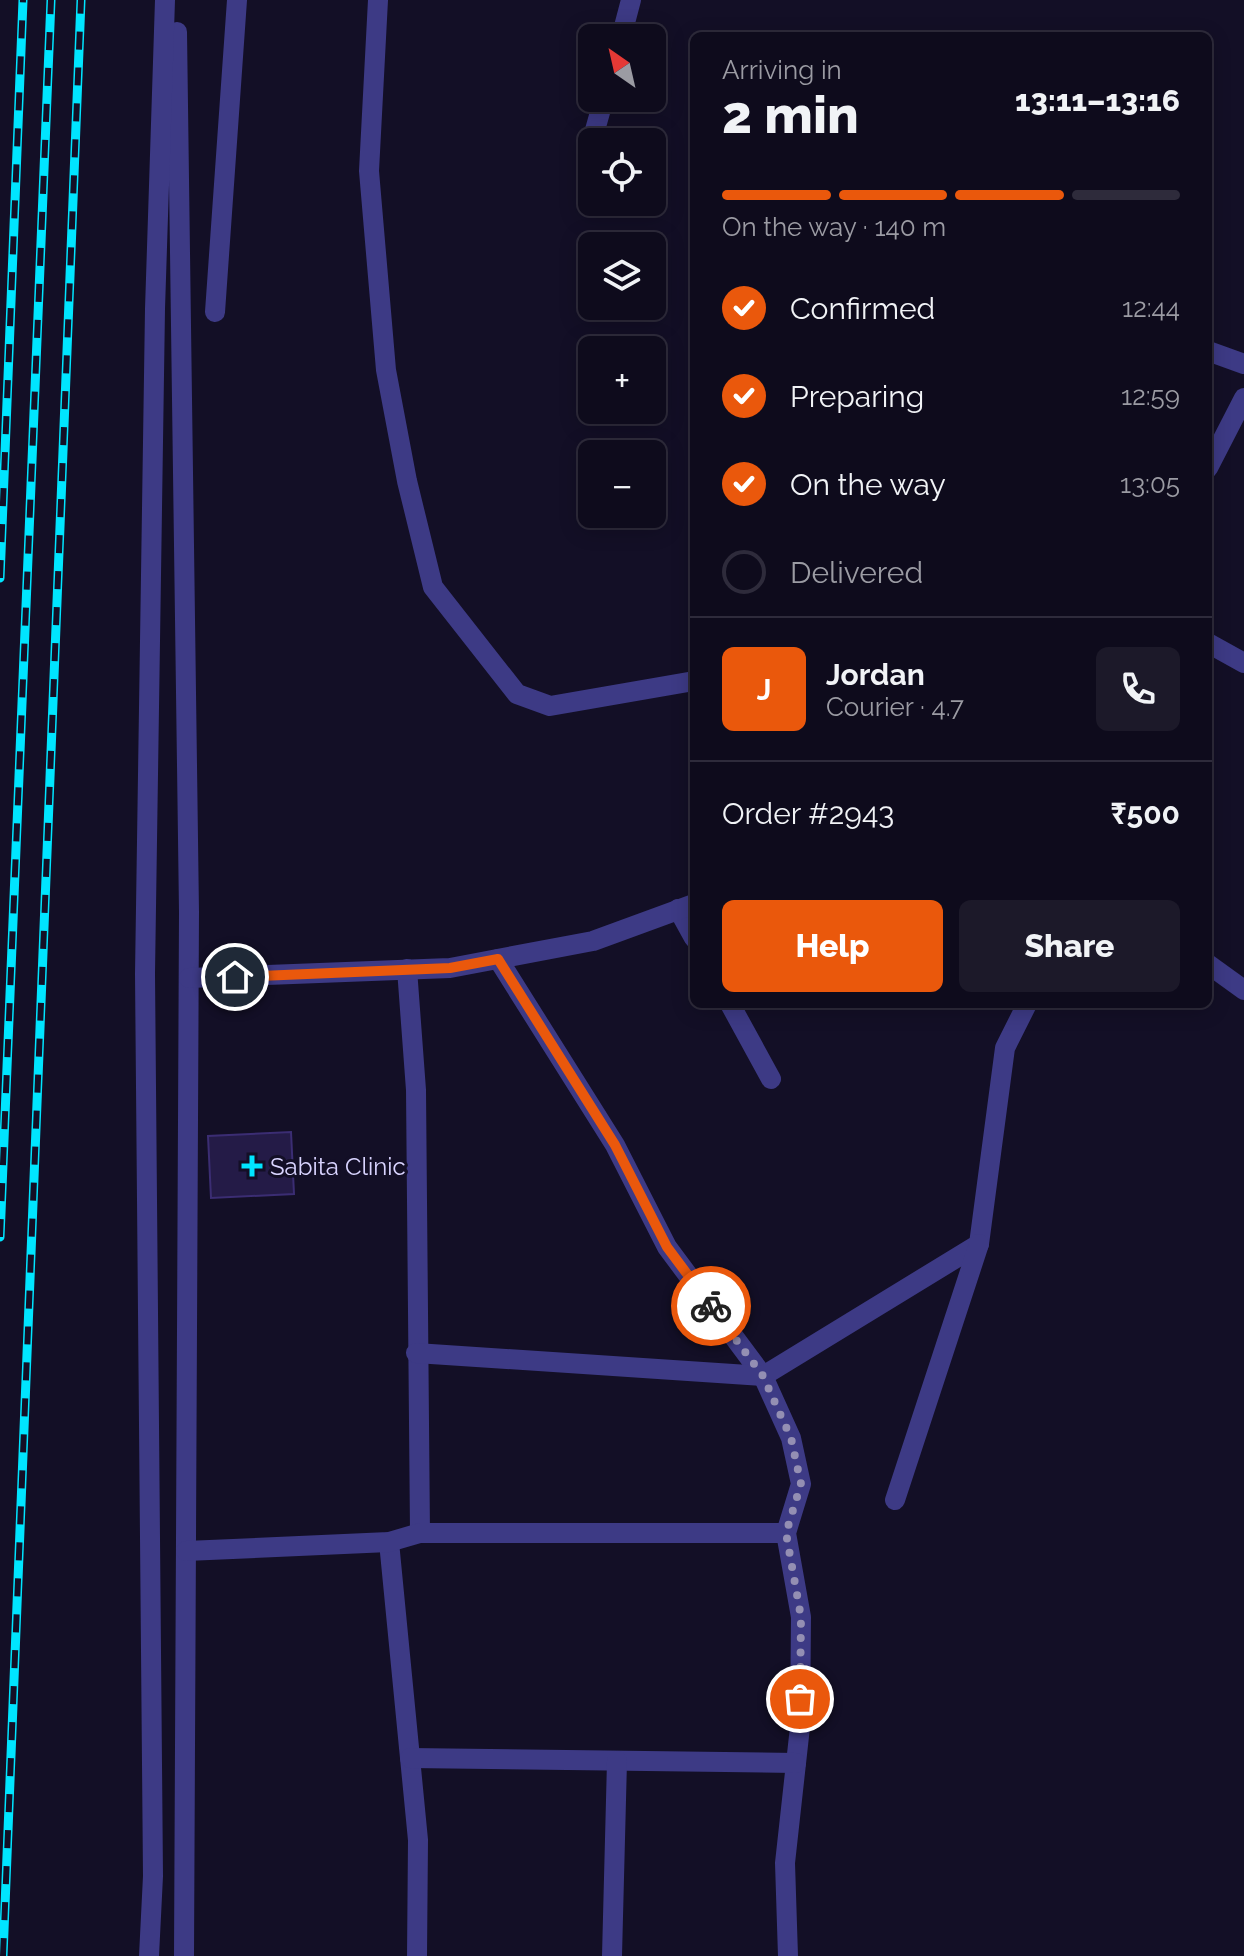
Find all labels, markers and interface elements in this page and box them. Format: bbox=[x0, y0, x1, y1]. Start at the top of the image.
north arrow bbox=[578, 24, 666, 112]
map controls bbox=[578, 24, 666, 528]
text: Arriving in bbox=[722, 55, 842, 85]
text: 13:11–13:16 bbox=[1015, 83, 1180, 118]
text: 2 min bbox=[722, 84, 859, 145]
button: locate bbox=[578, 128, 666, 216]
text: On the way · 140 m bbox=[722, 212, 946, 242]
button: layers bbox=[578, 232, 666, 320]
icon: check bbox=[722, 286, 766, 330]
text: Confirmed bbox=[790, 291, 935, 326]
text: 12:44 bbox=[1122, 293, 1180, 323]
button: + bbox=[578, 336, 666, 424]
icon: check bbox=[722, 374, 766, 418]
text: Preparing bbox=[790, 379, 924, 414]
text: 12:59 bbox=[1121, 381, 1180, 411]
button: − bbox=[578, 440, 666, 528]
icon: check bbox=[722, 462, 766, 506]
text: On the way bbox=[790, 467, 946, 502]
text: 13:05 bbox=[1120, 469, 1180, 499]
text: Delivered bbox=[790, 555, 923, 590]
button: phone bbox=[1096, 647, 1180, 731]
text: Jordan bbox=[826, 657, 925, 692]
text: J bbox=[757, 672, 771, 707]
text: Courier · 4.7 bbox=[826, 692, 964, 722]
text: Order #2943 bbox=[722, 796, 894, 831]
text: ₹500 bbox=[1110, 796, 1180, 831]
button: Help bbox=[722, 900, 943, 992]
button: Share bbox=[959, 900, 1180, 992]
pin bbox=[201, 943, 269, 1011]
icon: home bbox=[213, 955, 257, 999]
place label: Sabita Clinic bbox=[270, 1152, 406, 1181]
marker: Sabita Clinic bbox=[241, 1155, 263, 1177]
courier bbox=[671, 1266, 751, 1346]
icon: bike bbox=[689, 1284, 733, 1328]
pin bbox=[766, 1665, 834, 1733]
icon: bag bbox=[778, 1677, 822, 1721]

